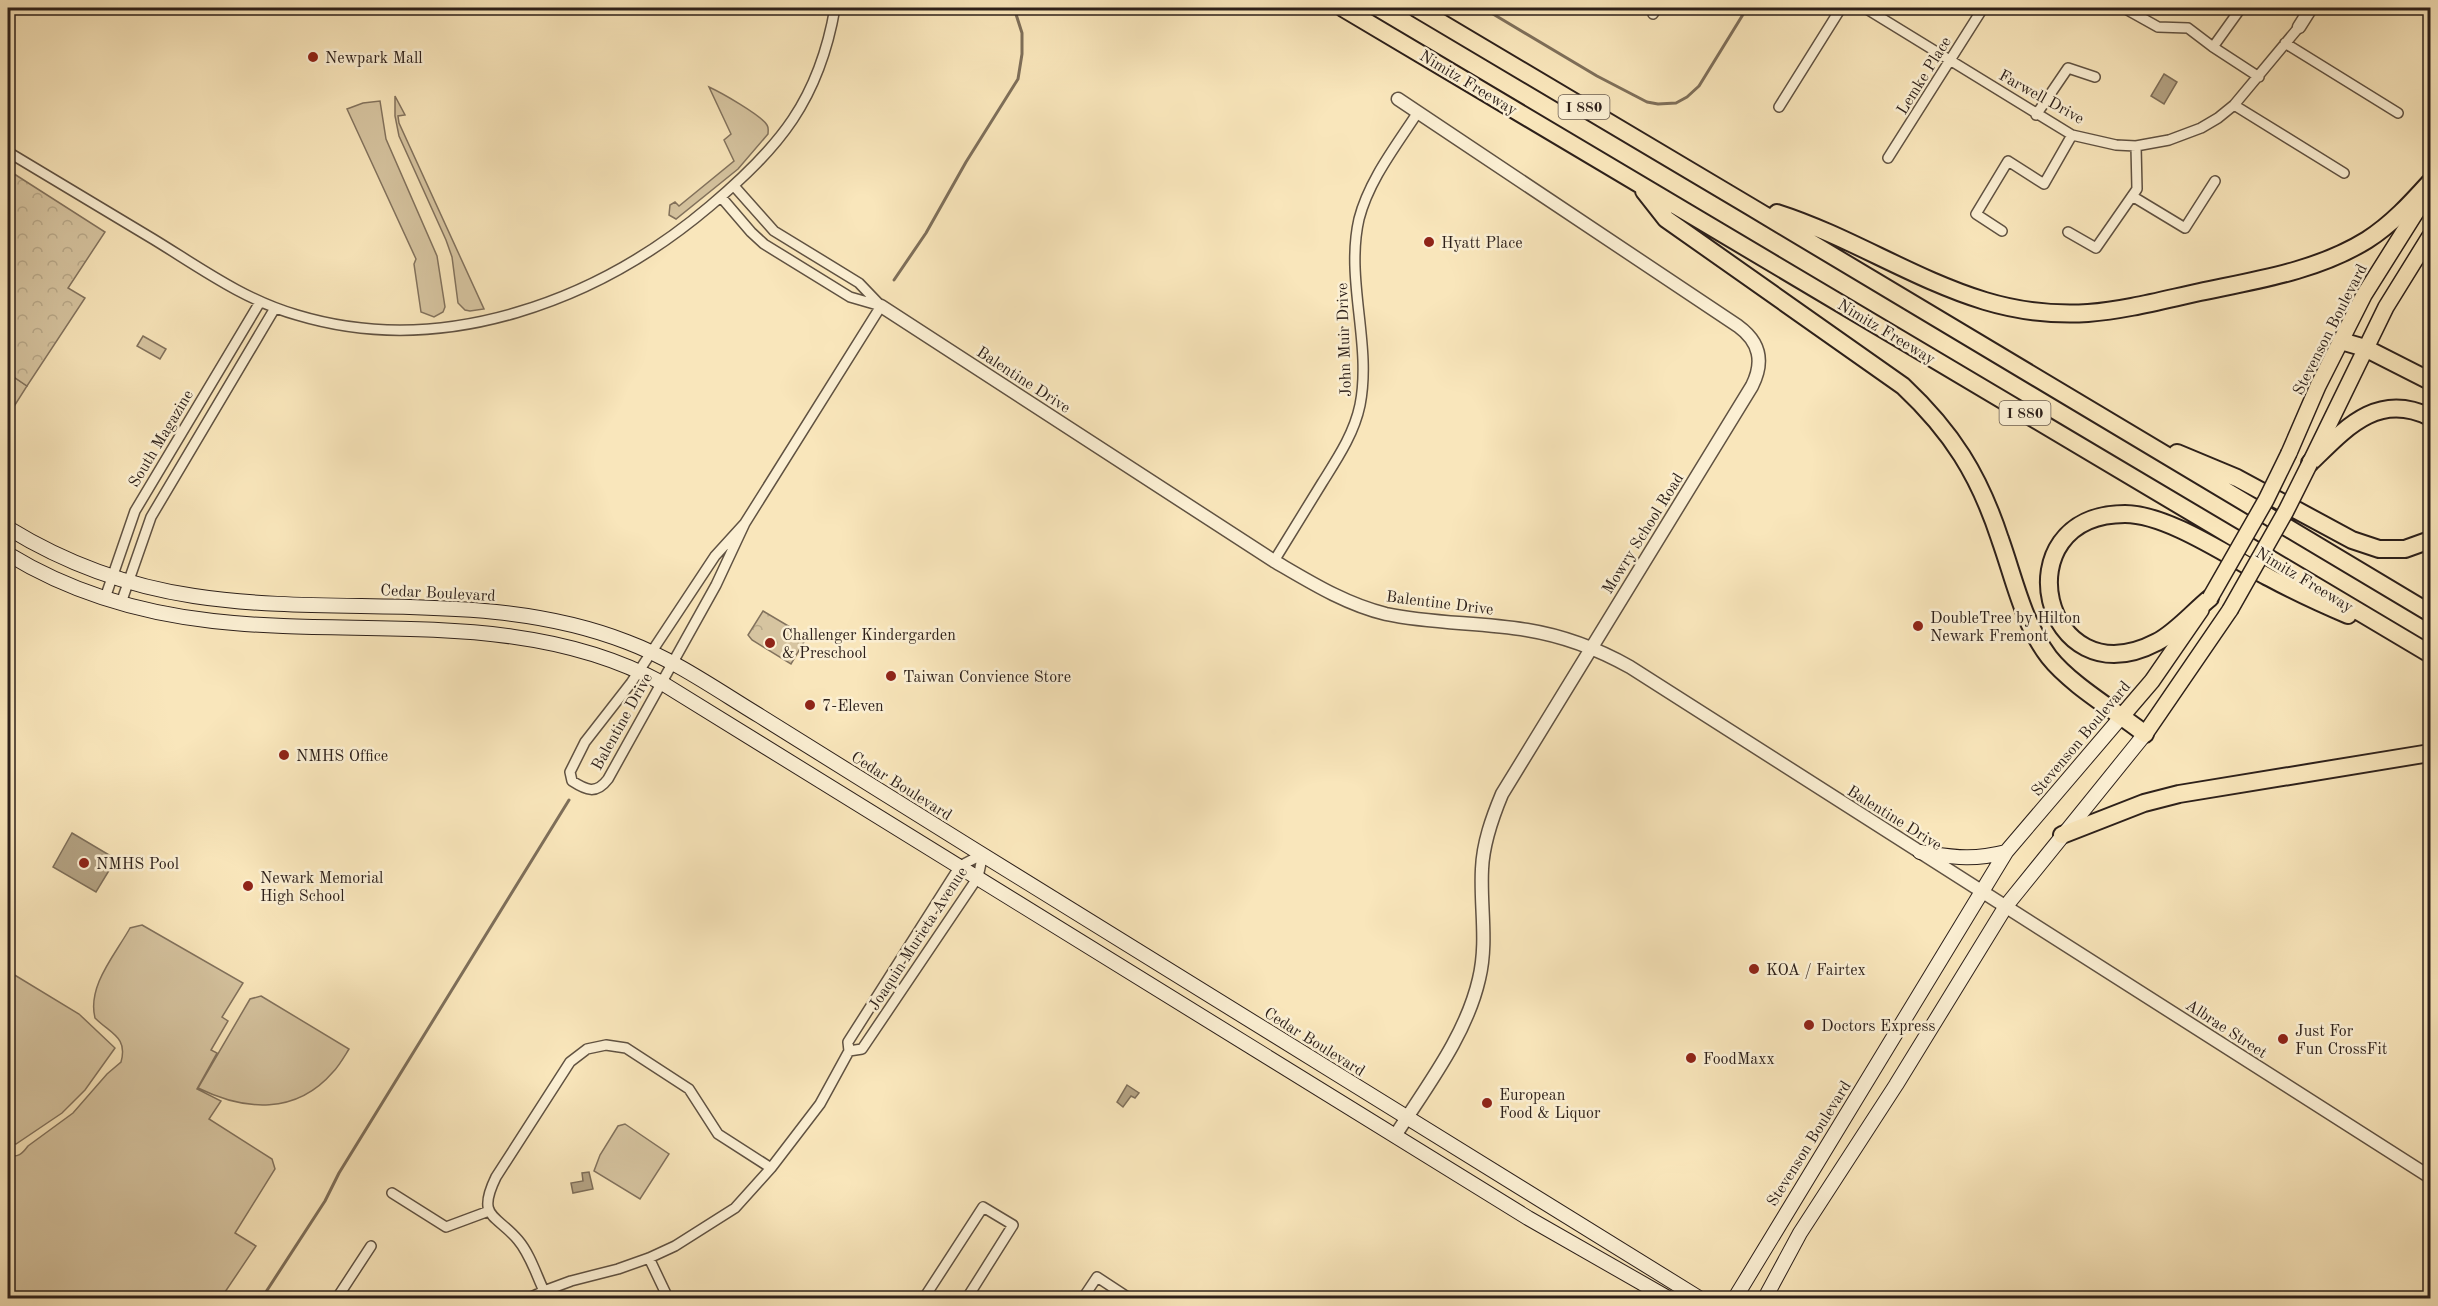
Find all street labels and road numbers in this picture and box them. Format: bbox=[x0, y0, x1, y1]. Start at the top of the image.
street label: Lemke Place bbox=[1894, 34, 1955, 118]
street label: Nimitz Freeway bbox=[1416, 48, 1520, 119]
street label: Farwell Drive bbox=[1996, 68, 2086, 128]
road number: I 880 bbox=[1558, 95, 1610, 119]
street label: Stevenson Boulevard bbox=[2291, 262, 2371, 398]
street label: John Muir Drive bbox=[1335, 283, 1355, 397]
street label: Nimitz Freeway bbox=[1834, 297, 1938, 368]
street label: Balentine Drive bbox=[973, 345, 1073, 417]
street label: South Magazine bbox=[126, 388, 197, 490]
road number: I 880 bbox=[2000, 401, 2050, 425]
street label: Mowry School Road bbox=[1600, 471, 1687, 597]
street label: Nimitz Freeway bbox=[2252, 545, 2356, 616]
street label: Cedar Boulevard bbox=[380, 583, 496, 605]
street label: Balentine Drive bbox=[1385, 589, 1494, 619]
street label: Balentine Drive bbox=[590, 671, 656, 773]
street label: Stevenson Boulevard bbox=[2029, 679, 2134, 800]
street label: Cedar Boulevard bbox=[848, 749, 954, 824]
street label: Balentine Drive bbox=[1844, 783, 1944, 854]
street label: Joaquin Murieta Avenue bbox=[866, 864, 971, 1014]
street label: Albrae Street bbox=[2182, 998, 2270, 1062]
street label: Cedar Boulevard bbox=[1261, 1005, 1367, 1080]
street label: Stevenson Boulevard bbox=[1765, 1079, 1855, 1210]

